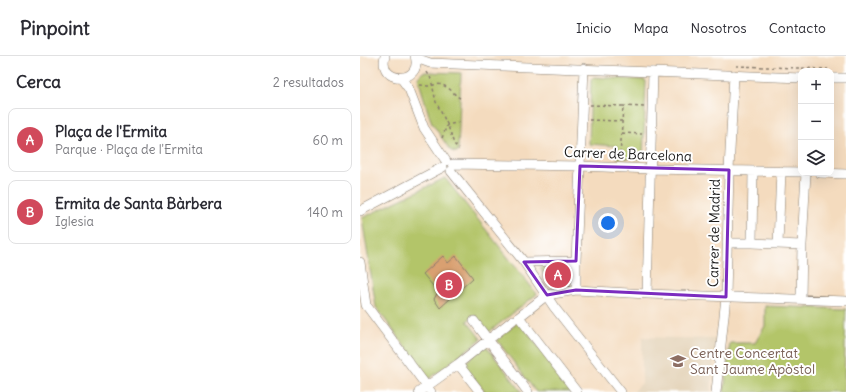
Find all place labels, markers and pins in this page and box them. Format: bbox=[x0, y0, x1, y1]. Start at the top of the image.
pin: A bbox=[545, 260, 571, 290]
pin: B bbox=[436, 270, 462, 300]
place label: Centre Concertat Sant Jaume Apòstol bbox=[690, 344, 815, 378]
school or university icon: Centre Concertat Sant Jaume Apòstol bbox=[669, 352, 687, 370]

